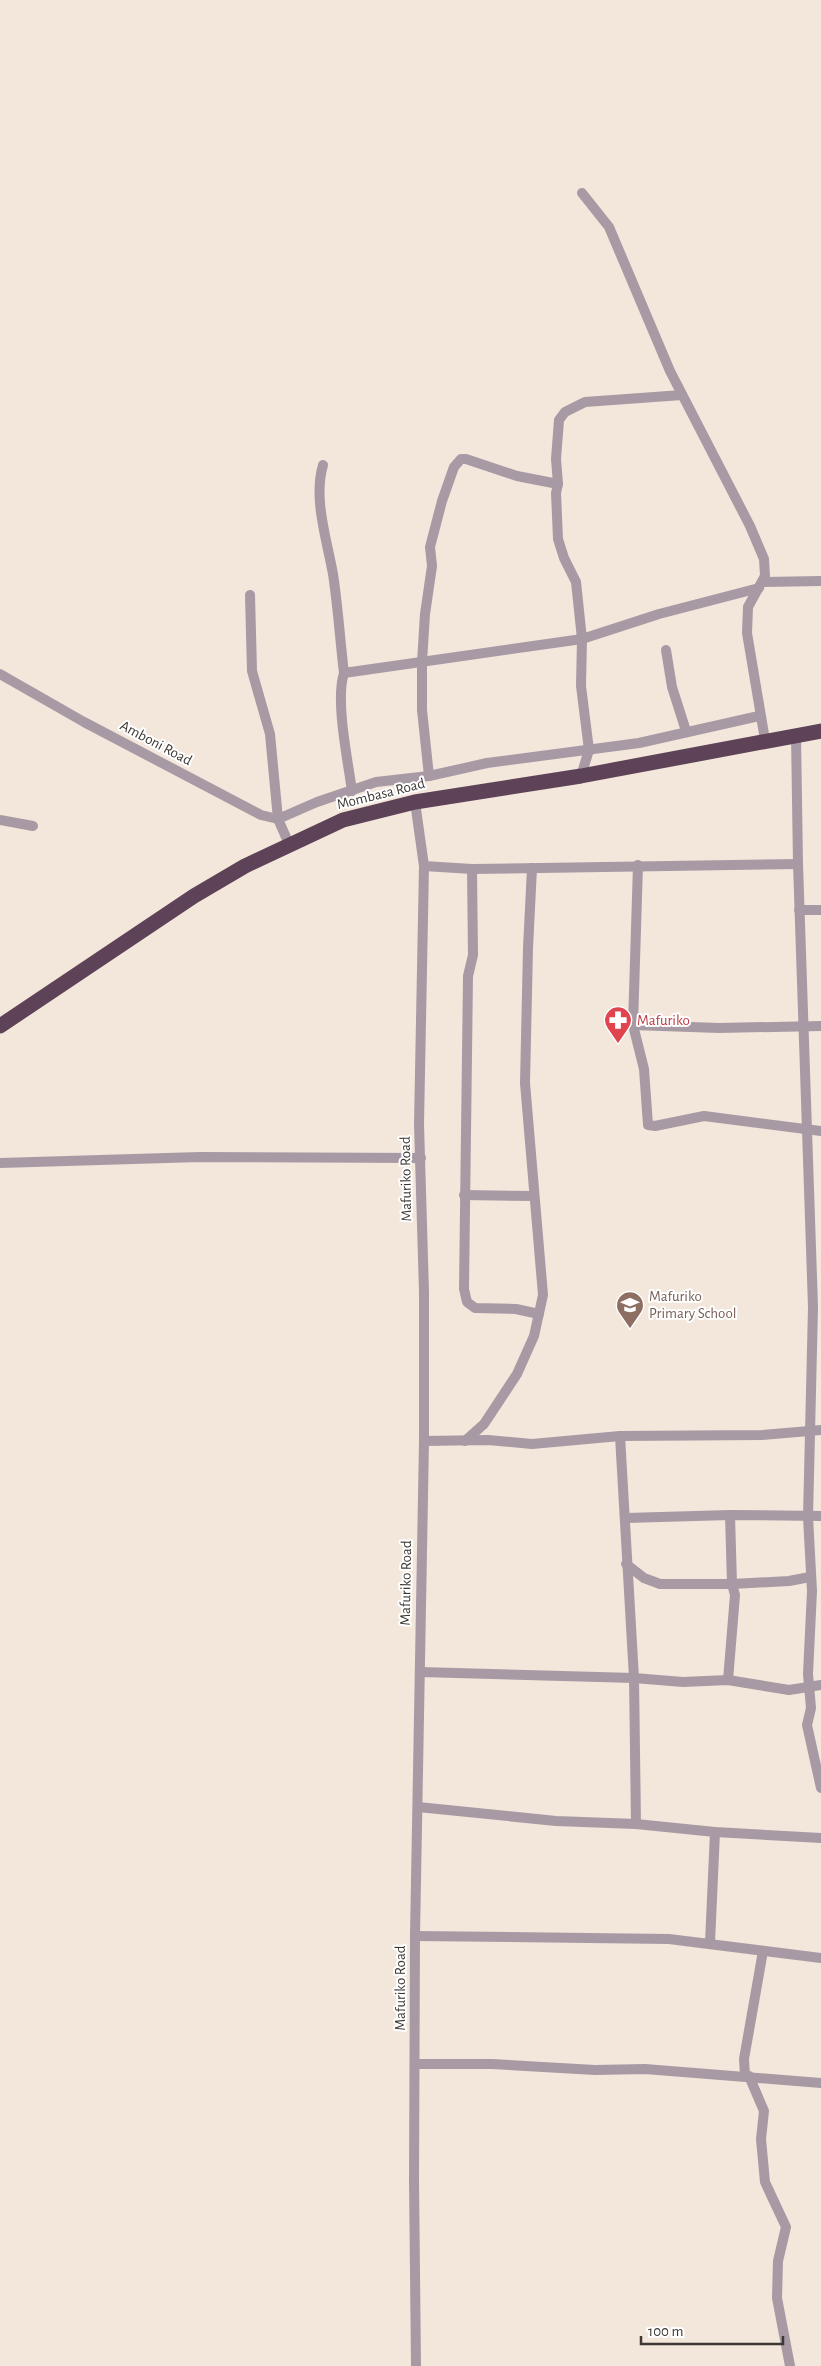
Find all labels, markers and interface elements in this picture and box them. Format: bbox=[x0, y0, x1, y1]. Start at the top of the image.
street label: Amboni Road bbox=[118, 718, 195, 768]
street label: Mombasa Road bbox=[335, 776, 427, 812]
pharmacy icon: Mafuriko bbox=[603, 1005, 633, 1044]
place label: Mafuriko bbox=[637, 1013, 690, 1028]
street label: Mafuriko Road bbox=[398, 1136, 414, 1222]
place label: Mafuriko Primary School bbox=[649, 1289, 737, 1321]
school or university icon: Mafuriko Primary School bbox=[615, 1290, 645, 1329]
street label: Mafuriko Road bbox=[398, 1540, 414, 1626]
street label: Mafuriko Road bbox=[393, 1945, 408, 2031]
scale bar bbox=[641, 2314, 784, 2346]
text: 100 m bbox=[648, 2324, 683, 2339]

